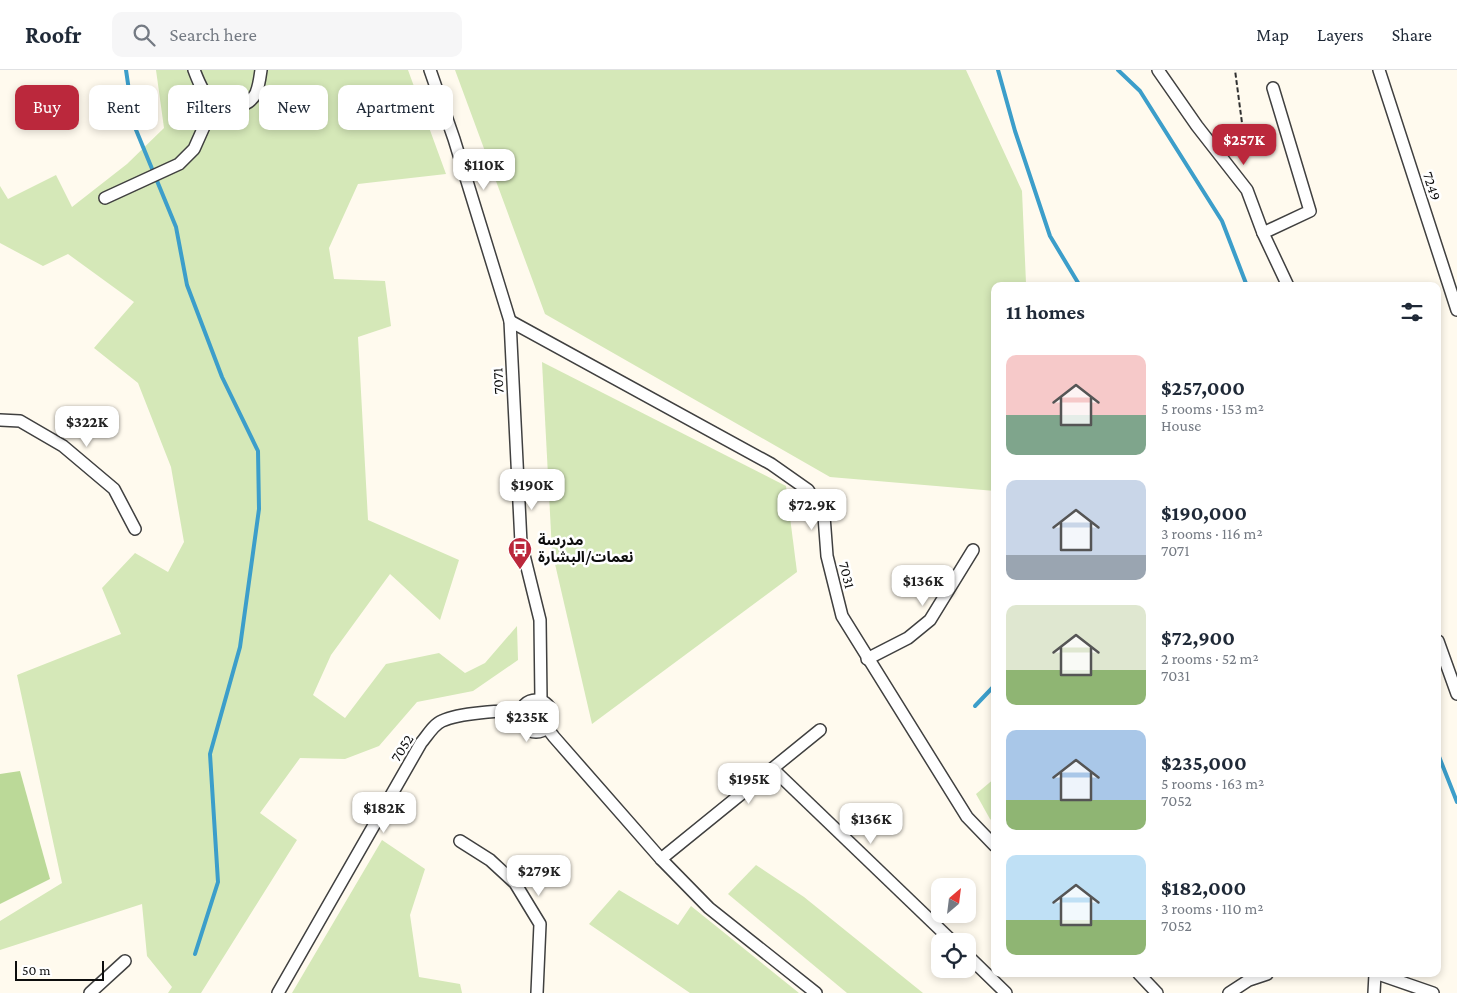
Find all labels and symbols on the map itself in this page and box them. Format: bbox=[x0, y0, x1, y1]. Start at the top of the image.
pin: $257K bbox=[1209, 124, 1279, 166]
pin: $110K bbox=[449, 148, 519, 191]
street label: 7249 bbox=[1420, 170, 1444, 202]
street label: 7071 bbox=[489, 367, 507, 395]
pin: $322K bbox=[52, 406, 122, 448]
pin: $190K bbox=[497, 468, 567, 511]
pin: $72.9K bbox=[771, 488, 853, 531]
place label: مدرسة نعمات/البشارة bbox=[538, 532, 634, 566]
bus stop icon: مدرسة نعمات/البشارة bbox=[507, 536, 533, 570]
street label: 7031 bbox=[836, 560, 858, 590]
pin: $136K bbox=[888, 564, 958, 607]
pin: $235K bbox=[492, 700, 562, 743]
street label: 7052 bbox=[388, 731, 416, 765]
pin: $195K bbox=[714, 762, 784, 805]
pin: $182K bbox=[349, 792, 419, 834]
pin: $136K bbox=[836, 802, 906, 845]
pin: $279K bbox=[504, 854, 574, 897]
north arrow bbox=[931, 878, 976, 922]
scale bar bbox=[15, 958, 104, 981]

